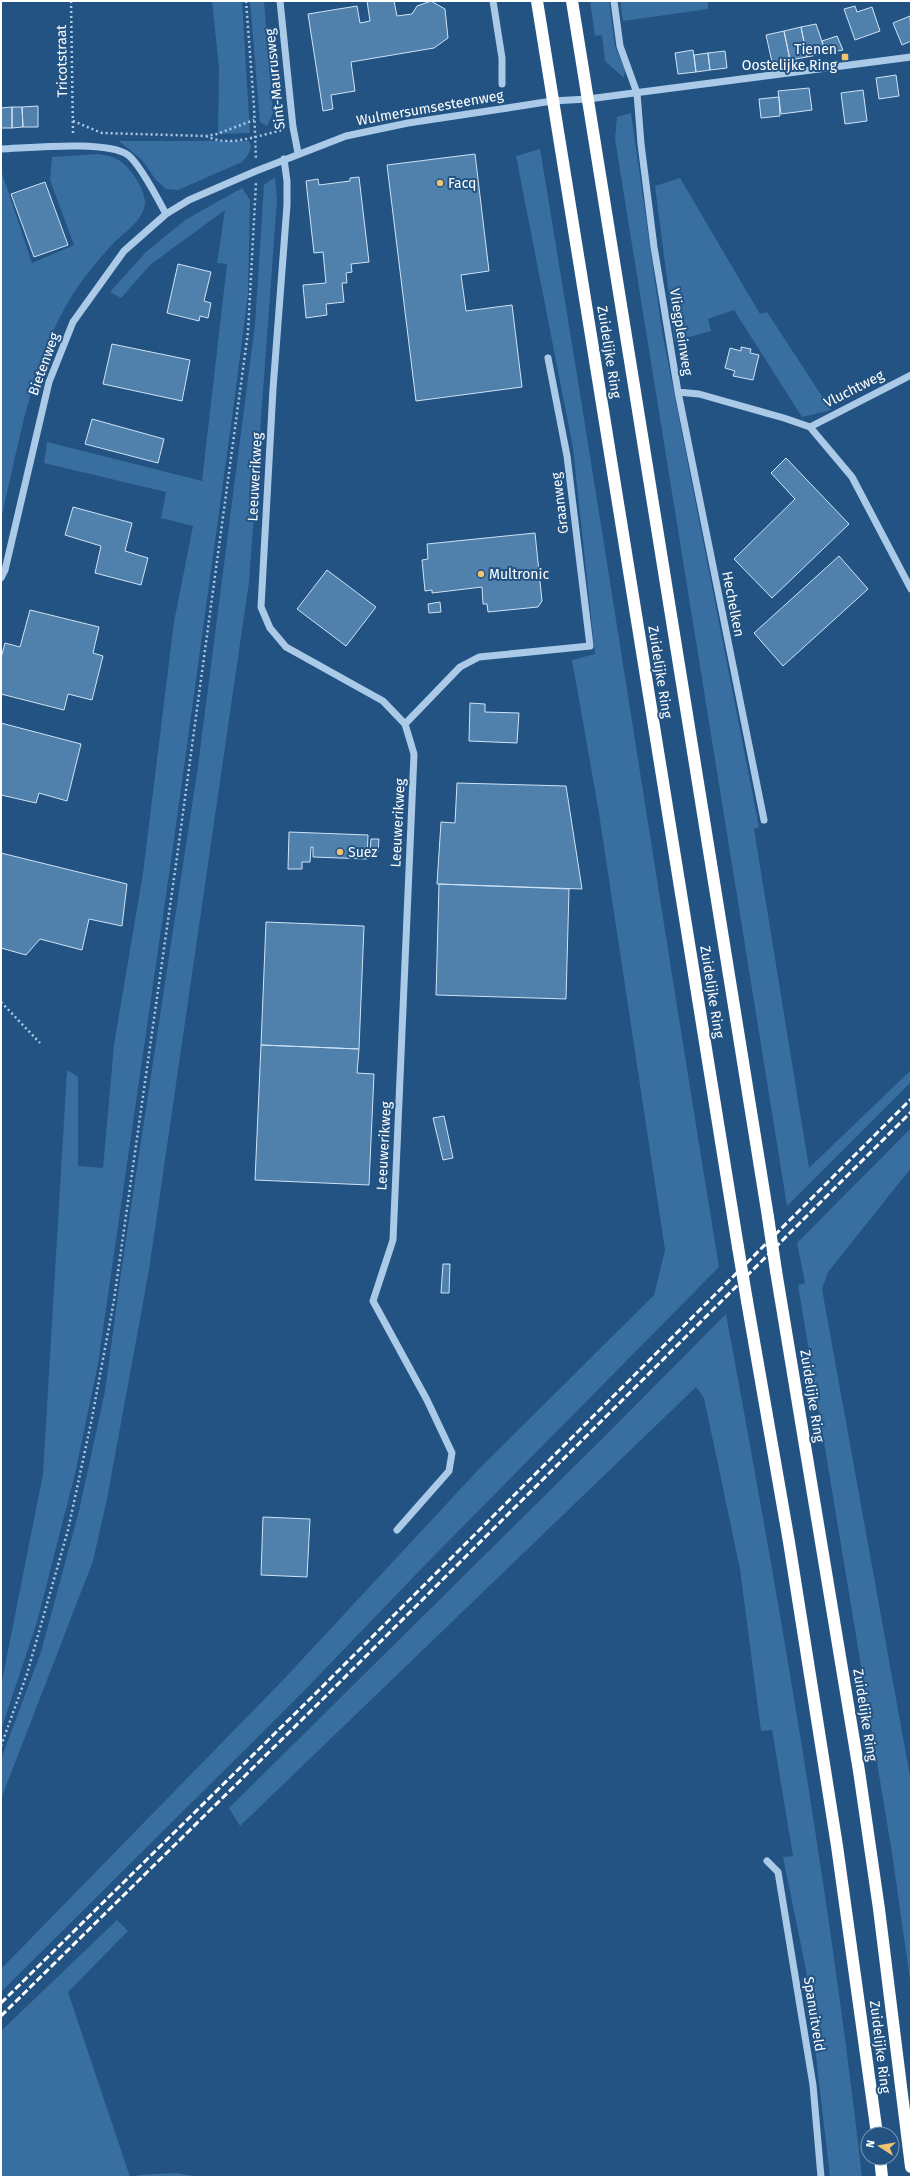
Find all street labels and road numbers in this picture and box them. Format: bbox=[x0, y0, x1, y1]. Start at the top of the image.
street label: Tricotstraat bbox=[53, 24, 71, 97]
street label: Sint-Maurusweg bbox=[261, 27, 289, 130]
street label: Wulmersumsesteenweg bbox=[355, 87, 506, 129]
street label: Vliegpleinweg bbox=[666, 287, 696, 377]
street label: Zuidelijke Ring bbox=[593, 305, 625, 400]
street label: Bietenweg bbox=[25, 330, 63, 398]
street label: Vluchtweg bbox=[821, 366, 887, 411]
street label: Leeuwerikweg bbox=[244, 431, 266, 522]
street label: Graanweg bbox=[548, 470, 572, 535]
street label: Hechelken bbox=[718, 570, 748, 638]
street label: Zuidelijke Ring bbox=[644, 625, 676, 720]
street label: Leeuwerikweg bbox=[387, 777, 409, 868]
street label: Zuidelijke Ring bbox=[696, 945, 728, 1040]
street label: Leeuwerikweg bbox=[373, 1100, 395, 1191]
street label: Zuidelijke Ring bbox=[796, 1349, 828, 1444]
street label: Zuidelijke Ring bbox=[849, 1668, 881, 1763]
street label: Spanuitveld bbox=[800, 1975, 828, 2053]
street label: Zuidelijke Ring bbox=[866, 2000, 894, 2095]

